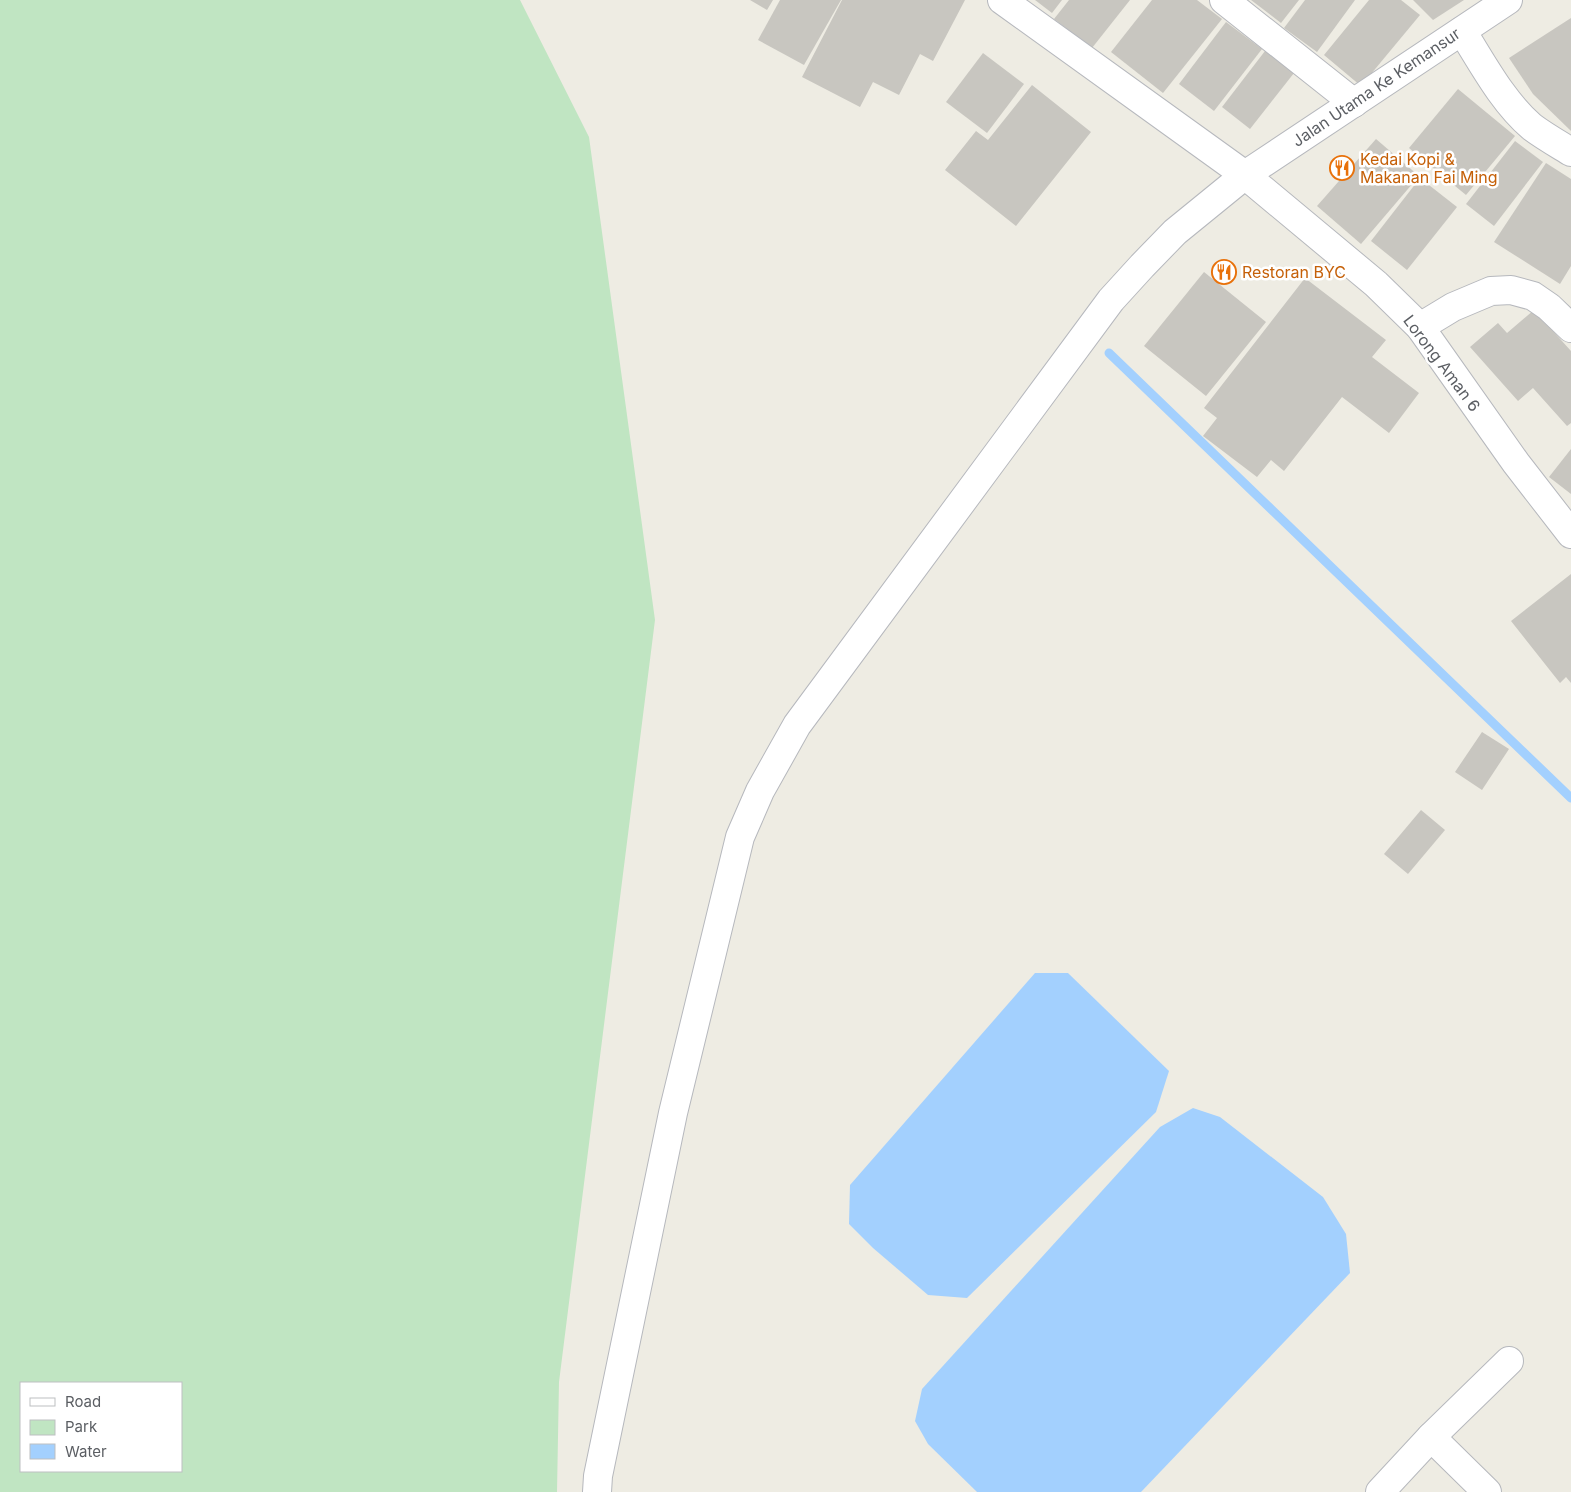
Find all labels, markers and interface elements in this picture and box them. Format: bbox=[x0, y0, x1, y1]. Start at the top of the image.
street label: Jalan Utama Ke Kemansur bbox=[1288, 23, 1464, 151]
place label: Kedai Kopi & Makanan Fai Ming bbox=[1360, 149, 1498, 187]
restaurant icon: Kedai Kopi & Makanan Fai Ming bbox=[1329, 155, 1355, 181]
restaurant icon: Restoran BYC bbox=[1211, 259, 1237, 285]
place label: Restoran BYC bbox=[1242, 262, 1346, 282]
street label: Lorong Aman 6 bbox=[1399, 311, 1485, 415]
legend bbox=[20, 1382, 182, 1472]
text: Road bbox=[65, 1392, 101, 1411]
text: Park bbox=[65, 1417, 98, 1436]
text: Water bbox=[65, 1442, 107, 1461]

